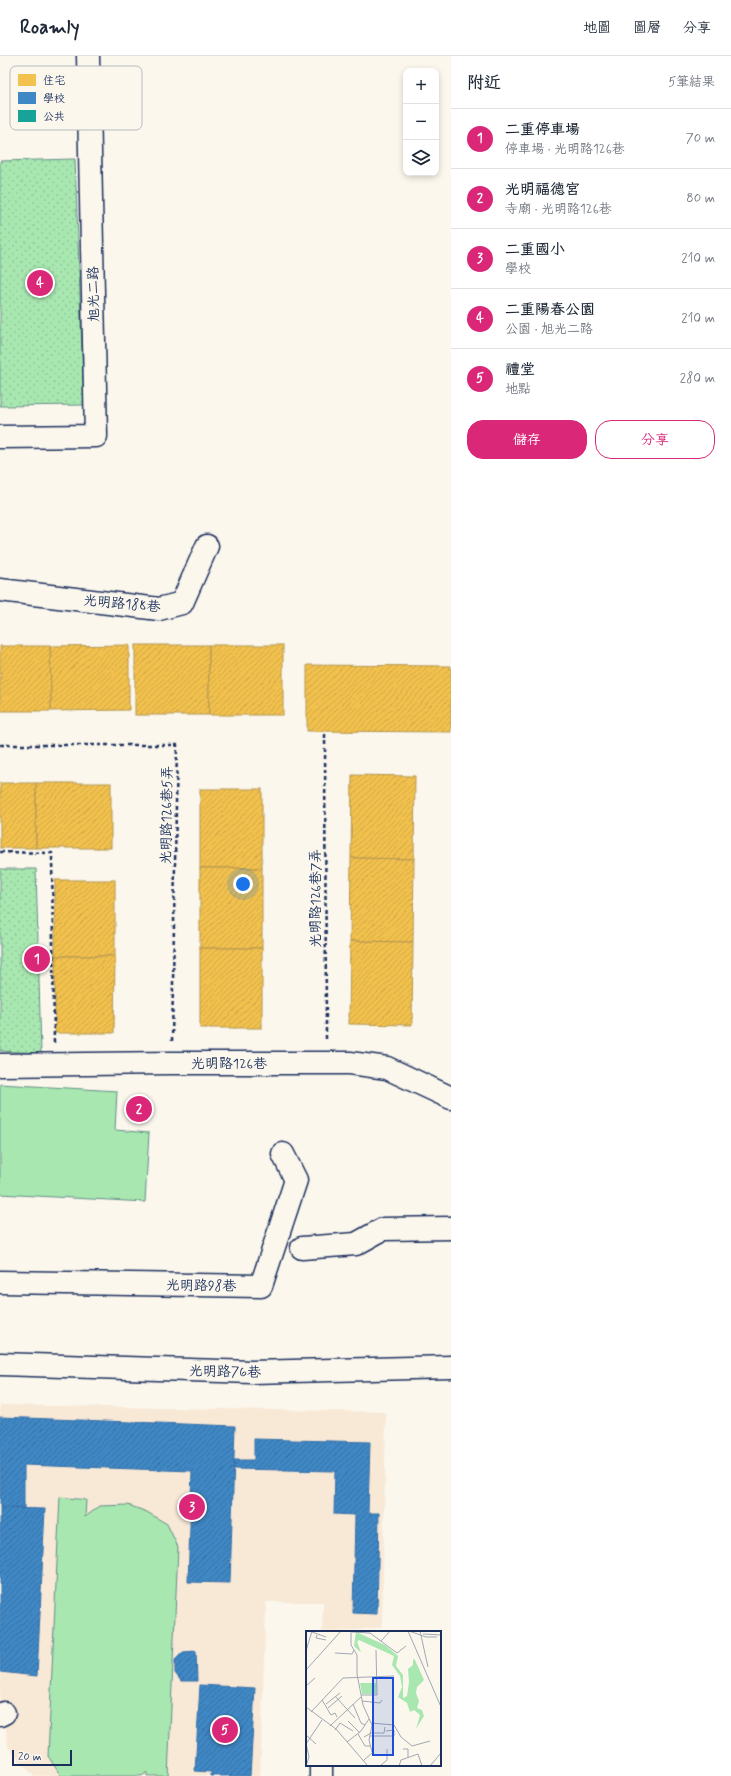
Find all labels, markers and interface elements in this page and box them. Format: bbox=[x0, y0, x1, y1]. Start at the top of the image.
text: Roamly bbox=[20, 15, 79, 40]
text: 地圖 bbox=[583, 19, 611, 37]
text: 圖層 bbox=[633, 19, 661, 37]
text: 分享 bbox=[683, 19, 711, 37]
legend bbox=[10, 66, 142, 130]
map controls bbox=[403, 68, 439, 176]
button: + bbox=[403, 68, 439, 104]
text: 附近 bbox=[467, 72, 501, 94]
text: 住宅 bbox=[43, 74, 65, 88]
text: 5筆結果 bbox=[668, 74, 715, 91]
text: 學校 bbox=[43, 92, 65, 106]
button: − bbox=[403, 104, 439, 140]
text: 公共 bbox=[43, 110, 65, 124]
text: 二重停車場 bbox=[505, 120, 580, 140]
text: 1 bbox=[477, 130, 483, 147]
text: 70 m bbox=[686, 130, 715, 147]
button: layers bbox=[403, 140, 439, 176]
text: 停車場 · 光明路126巷 bbox=[505, 141, 625, 158]
text: 光明福德宮 bbox=[505, 180, 580, 200]
text: 2 bbox=[477, 190, 483, 207]
text: 80 m bbox=[686, 190, 715, 207]
text: 寺廟 · 光明路126巷 bbox=[505, 201, 612, 218]
text: 二重國小 bbox=[505, 240, 565, 260]
text: 3 bbox=[477, 250, 483, 267]
text: 210 m bbox=[681, 250, 715, 267]
text: 學校 bbox=[505, 261, 531, 278]
street label: 旭光二路 bbox=[85, 266, 103, 322]
pin: 4 bbox=[27, 268, 53, 298]
text: 二重陽春公園 bbox=[505, 300, 595, 320]
text: 4 bbox=[476, 310, 484, 327]
text: 210 m bbox=[681, 310, 715, 327]
text: 公園 · 旭光二路 bbox=[505, 321, 593, 338]
text: 禮堂 bbox=[505, 360, 535, 380]
text: 5 bbox=[476, 370, 484, 387]
text: 280 m bbox=[680, 370, 715, 387]
text: 地點 bbox=[505, 381, 531, 398]
button: 儲存 bbox=[467, 420, 587, 459]
button: 分享 bbox=[595, 420, 715, 459]
street label: 光明路188巷 bbox=[83, 592, 162, 616]
street label: 光明路126巷5弄 bbox=[157, 766, 177, 864]
street label: 光明路126巷7弄 bbox=[307, 849, 325, 947]
your location bbox=[233, 874, 253, 894]
pin: 1 bbox=[24, 944, 50, 974]
street label: 光明路126巷 bbox=[191, 1055, 268, 1073]
pin: 2 bbox=[126, 1094, 152, 1124]
street label: 光明路98巷 bbox=[166, 1276, 237, 1296]
street label: 光明路76巷 bbox=[189, 1362, 262, 1382]
pin: 3 bbox=[179, 1492, 205, 1522]
inset map bbox=[306, 1631, 441, 1766]
pin: 5 bbox=[212, 1715, 238, 1745]
scale bar bbox=[12, 1748, 72, 1767]
text: 20 m bbox=[18, 1750, 41, 1764]

